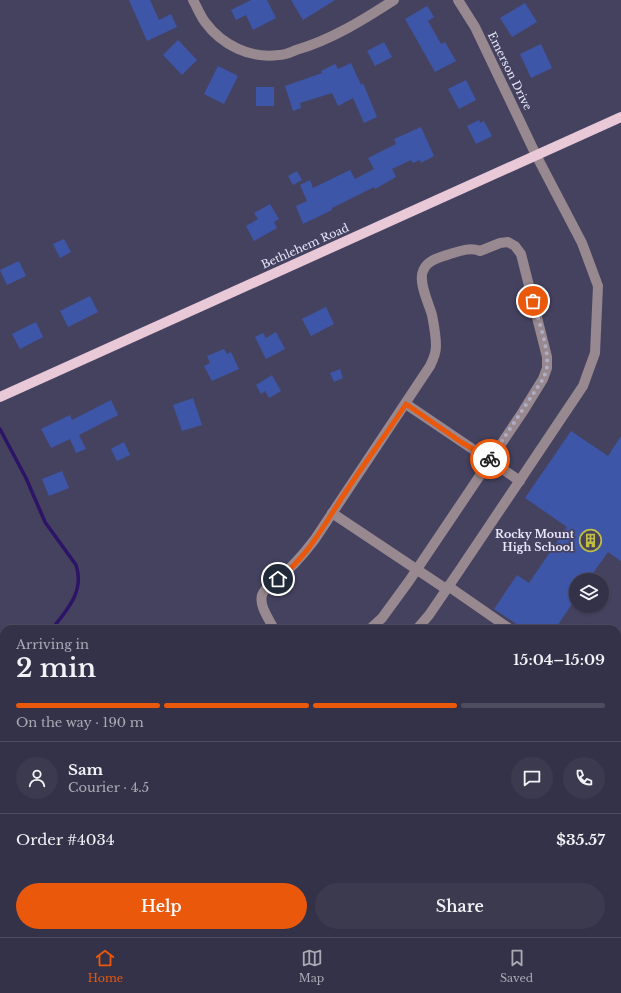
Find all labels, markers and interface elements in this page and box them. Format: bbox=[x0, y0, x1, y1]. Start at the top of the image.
street label: Emerson Drive bbox=[485, 29, 535, 113]
street label: Bethlehem Road bbox=[259, 220, 352, 272]
pin bbox=[516, 284, 550, 318]
icon: bag bbox=[522, 290, 544, 312]
courier bbox=[470, 439, 510, 479]
icon: bike bbox=[479, 448, 501, 470]
place label: Rocky Mount High School bbox=[495, 527, 575, 554]
building icon: Rocky Mount High School bbox=[577, 527, 603, 553]
pin bbox=[261, 562, 295, 596]
icon: home bbox=[267, 568, 289, 590]
map controls bbox=[569, 573, 609, 613]
button: layers bbox=[569, 573, 609, 613]
text: Arriving in bbox=[16, 636, 89, 653]
text: 15:04–15:09 bbox=[513, 650, 605, 669]
text: 2 min bbox=[16, 652, 96, 684]
text: On the way · 190 m bbox=[16, 714, 144, 731]
button: person bbox=[16, 757, 58, 799]
button: chat bbox=[511, 757, 553, 799]
button: phone bbox=[563, 757, 605, 799]
text: Sam bbox=[68, 760, 103, 779]
text: Courier · 4.5 bbox=[68, 779, 149, 796]
text: Order #4034 bbox=[16, 830, 114, 849]
text: $35.57 bbox=[556, 830, 605, 849]
button: Help bbox=[16, 883, 307, 929]
button: Share bbox=[315, 883, 605, 929]
tab: Home bbox=[88, 947, 123, 985]
tab: Map bbox=[299, 947, 324, 985]
tab: Saved bbox=[500, 947, 533, 985]

